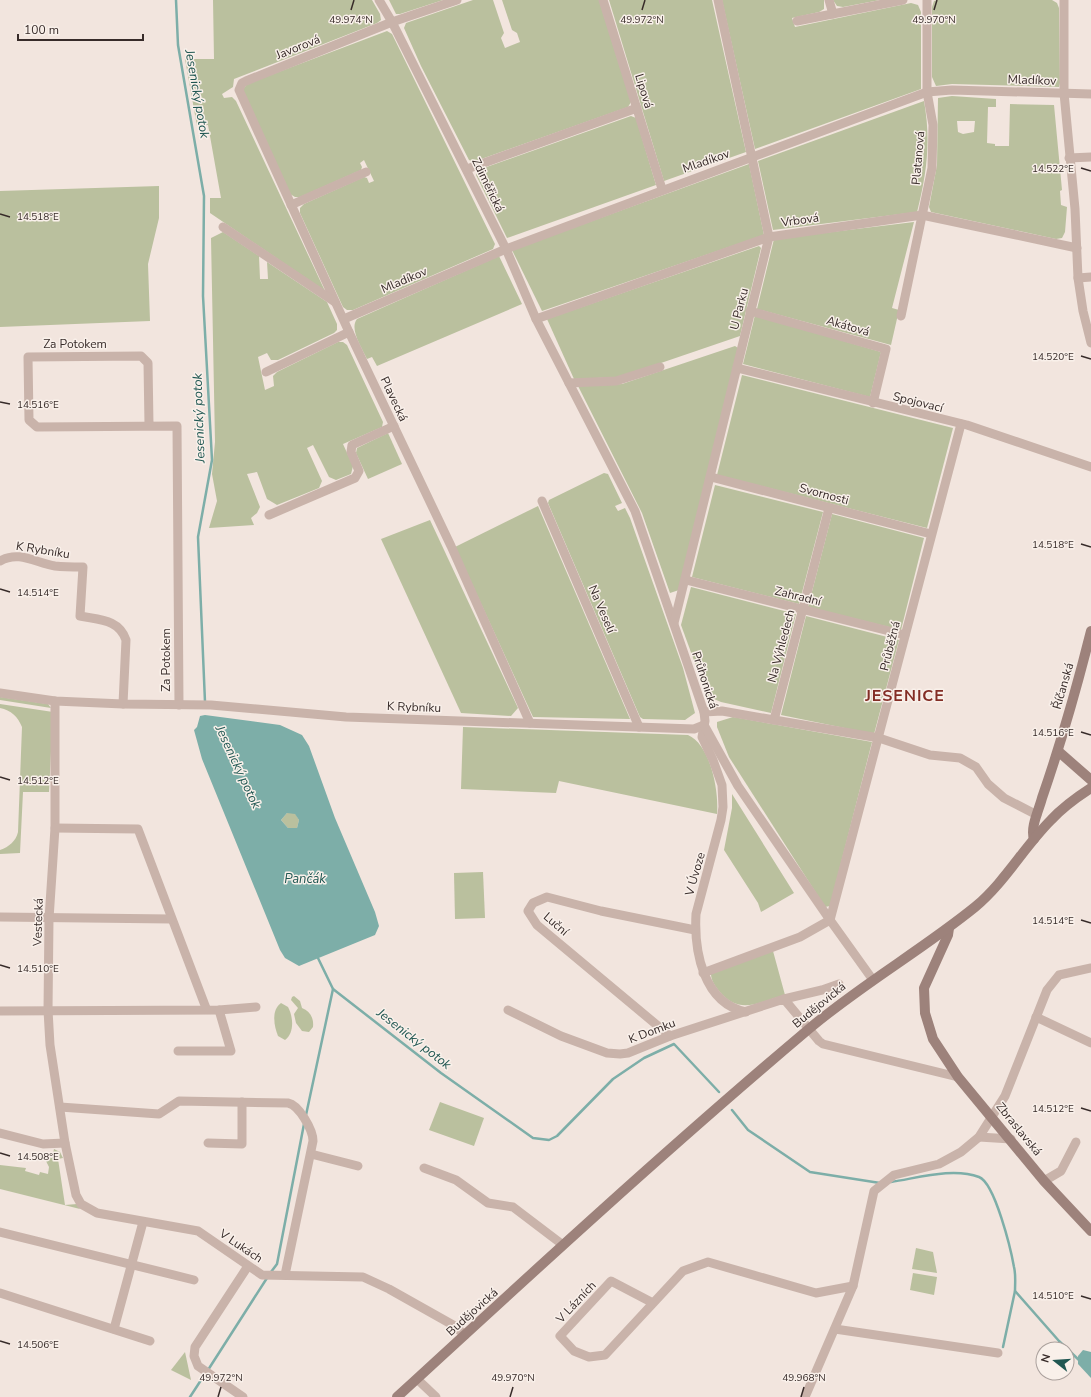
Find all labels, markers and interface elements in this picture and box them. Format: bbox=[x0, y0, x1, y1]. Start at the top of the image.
text: 49.974°N bbox=[329, 13, 373, 27]
text: 49.972°N bbox=[620, 13, 664, 27]
text: 49.970°N bbox=[912, 13, 956, 27]
scale bar bbox=[18, 16, 143, 42]
text: 100 m bbox=[24, 22, 59, 38]
street label: Javorová bbox=[273, 31, 322, 63]
water label: Jesenický potok bbox=[180, 47, 214, 140]
street label: Mladíkov bbox=[1007, 71, 1057, 89]
street label: Lipová bbox=[631, 72, 657, 110]
street label: Platanová bbox=[908, 130, 928, 186]
street label: Mladíkov bbox=[680, 145, 732, 176]
street label: Zdiměřická bbox=[468, 155, 508, 215]
text: 14.522°E bbox=[1032, 162, 1074, 176]
street label: Vrbová bbox=[779, 209, 820, 231]
text: 14.518°E bbox=[17, 210, 59, 224]
street label: Mladíkov bbox=[378, 263, 430, 297]
street label: U Parku bbox=[726, 286, 752, 332]
street label: Akátová bbox=[825, 312, 871, 340]
street label: Za Potokem bbox=[43, 336, 107, 352]
text: 14.520°E bbox=[1032, 350, 1074, 364]
water label: Jesenický potok bbox=[188, 372, 210, 464]
street label: Plavecká bbox=[377, 374, 411, 424]
street label: Spojovací bbox=[891, 388, 946, 416]
text: 14.516°E bbox=[17, 398, 59, 412]
street label: Svornosti bbox=[798, 480, 850, 508]
street label: K Rybníku bbox=[15, 538, 71, 562]
text: 14.518°E bbox=[1032, 538, 1074, 552]
street label: Na Veselí bbox=[585, 583, 620, 637]
street label: Zahradní bbox=[773, 583, 824, 610]
text: 14.514°E bbox=[17, 586, 59, 600]
street label: Na Výhledech bbox=[764, 608, 798, 684]
street label: Průběžná bbox=[876, 620, 904, 672]
street label: Za Potokem bbox=[158, 628, 174, 692]
street label: Průhonická bbox=[688, 649, 722, 711]
street label: Říčanská bbox=[1049, 661, 1077, 711]
district label: JESENICE bbox=[864, 685, 945, 707]
street label: K Rybníku bbox=[387, 698, 441, 716]
water label: Jesenický potok bbox=[210, 722, 265, 812]
text: 14.516°E bbox=[1032, 726, 1074, 740]
text: 14.512°E bbox=[17, 774, 59, 788]
street label: V Úvoze bbox=[681, 850, 709, 899]
water label: Pančák bbox=[284, 870, 326, 888]
street label: Vestecká bbox=[29, 898, 47, 947]
street label: Luční bbox=[540, 909, 573, 940]
text: 14.514°E bbox=[1032, 914, 1074, 928]
text: 14.510°E bbox=[17, 962, 59, 976]
street label: Budějovická bbox=[789, 978, 849, 1032]
water label: Jesenický potok bbox=[372, 1004, 455, 1074]
street label: K Domku bbox=[626, 1015, 678, 1047]
street label: Zbraslavská bbox=[993, 1099, 1045, 1159]
text: 14.512°E bbox=[1032, 1102, 1074, 1116]
text: 14.508°E bbox=[17, 1150, 59, 1164]
street label: V Lukách bbox=[215, 1225, 266, 1266]
street label: V Lázních bbox=[552, 1278, 600, 1327]
street label: Budějovická bbox=[443, 1284, 501, 1340]
text: 14.510°E bbox=[1032, 1289, 1074, 1303]
text: 14.506°E bbox=[17, 1338, 59, 1352]
north arrow bbox=[1035, 1341, 1075, 1381]
text: N bbox=[1038, 1352, 1054, 1364]
text: 49.972°N bbox=[199, 1371, 243, 1385]
text: 49.970°N bbox=[491, 1371, 535, 1385]
text: 49.968°N bbox=[782, 1371, 826, 1385]

